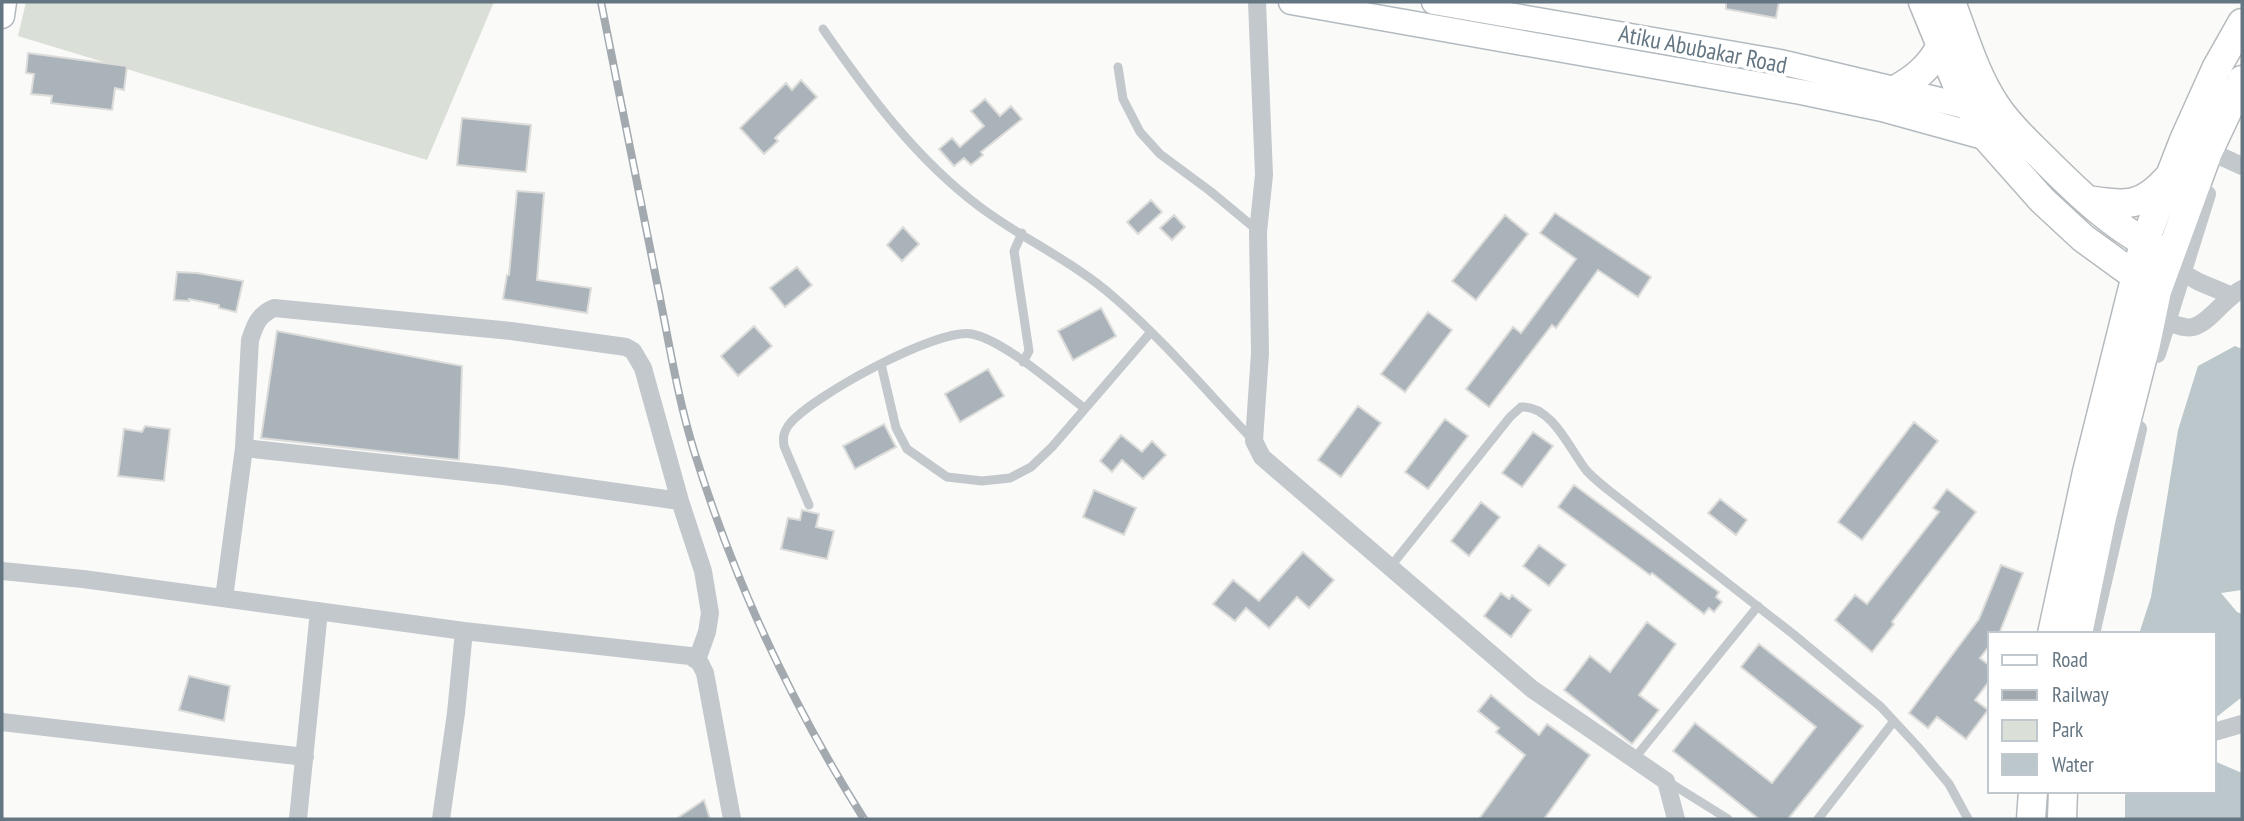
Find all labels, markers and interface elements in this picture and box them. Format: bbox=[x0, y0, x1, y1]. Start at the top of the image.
street label: Atiku Abubakar Road bbox=[1616, 17, 1790, 81]
legend bbox=[1988, 632, 2216, 793]
text: Road bbox=[2052, 646, 2088, 673]
text: Railway bbox=[2052, 681, 2109, 708]
text: Park bbox=[2052, 716, 2083, 743]
text: Water bbox=[2052, 751, 2094, 778]

